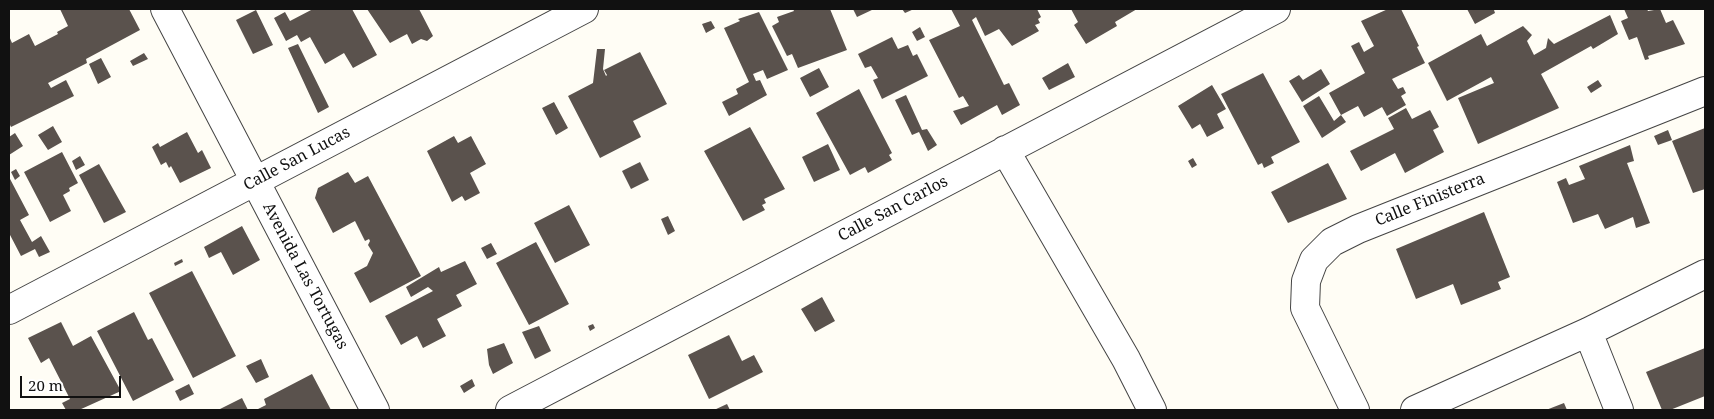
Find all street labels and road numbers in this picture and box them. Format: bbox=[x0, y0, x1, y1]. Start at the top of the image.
street label: Calle San Lucas bbox=[240, 123, 354, 195]
street label: Calle Finisterra bbox=[1372, 169, 1488, 231]
street label: Calle San Carlos bbox=[835, 172, 951, 246]
street label: Avenida Las Tortugas bbox=[258, 199, 352, 353]

